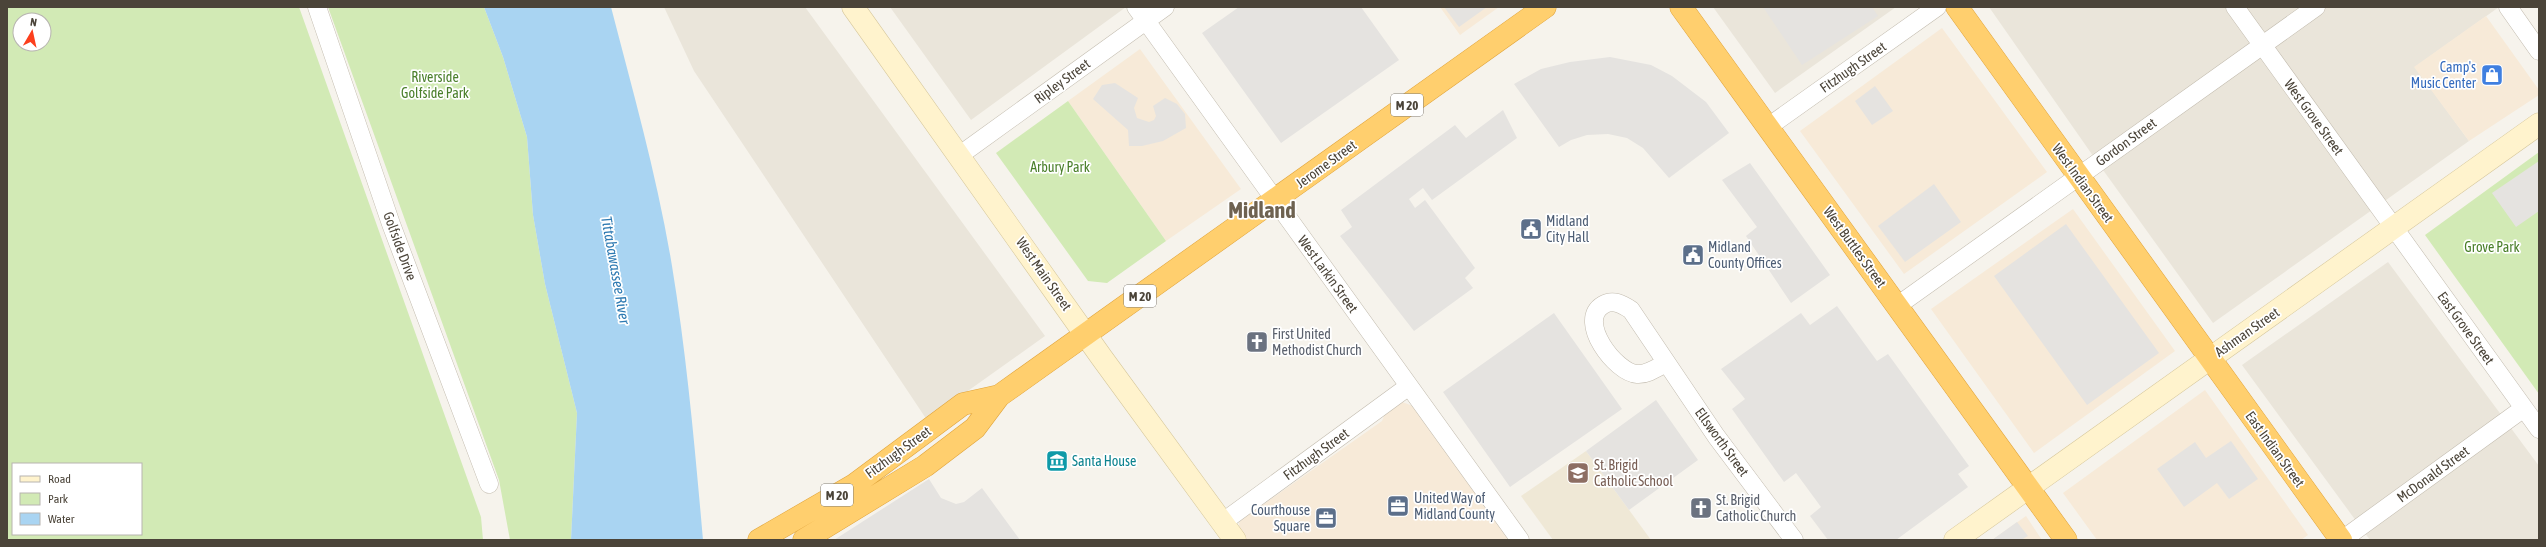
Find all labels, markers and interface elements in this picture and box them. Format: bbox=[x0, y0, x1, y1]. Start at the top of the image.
north arrow bbox=[12, 12, 52, 52]
text: N bbox=[29, 16, 38, 29]
street label: Fitzhugh Street bbox=[1817, 38, 1889, 96]
street label: Ripley Street bbox=[1031, 55, 1093, 107]
place label: Camp's Music Center bbox=[2411, 59, 2477, 91]
shop icon: Camp's Music Center bbox=[2479, 62, 2505, 88]
park label: Riverside Golfside Park bbox=[401, 69, 469, 101]
street label: West Grove Street bbox=[2281, 76, 2347, 158]
road number: M 20 bbox=[1391, 94, 1423, 116]
street label: Gordon Street bbox=[2093, 115, 2159, 169]
street label: Jerome Street bbox=[1293, 137, 1359, 191]
street label: West Indian Street bbox=[2049, 141, 2117, 225]
park label: Arbury Park bbox=[1030, 159, 1090, 175]
district label: Midland bbox=[1228, 197, 1296, 223]
street label: West Buttles Street bbox=[1820, 203, 1890, 291]
street label: Golfside Drive bbox=[380, 210, 420, 282]
place label: Midland City Hall bbox=[1546, 213, 1590, 245]
water label: Tittabawassee River bbox=[598, 215, 634, 326]
public building icon: Midland City Hall bbox=[1518, 216, 1544, 242]
street label: West Larkin Street bbox=[1295, 232, 1361, 316]
street label: West Main Street bbox=[1013, 234, 1075, 314]
place label: Midland County Offices bbox=[1708, 239, 1782, 271]
park label: Grove Park bbox=[2464, 239, 2520, 255]
public building icon: Midland County Offices bbox=[1680, 242, 1706, 268]
road number: M 20 bbox=[1124, 285, 1156, 307]
street label: East Grove Street bbox=[2434, 289, 2498, 367]
street label: Ashman Street bbox=[2212, 304, 2282, 360]
place label: First United Methodist Church bbox=[1272, 326, 1362, 358]
church icon: First United Methodist Church bbox=[1244, 329, 1270, 355]
street label: Ellsworth Street bbox=[1692, 405, 1752, 479]
street label: East Indian Street bbox=[2242, 408, 2308, 490]
street label: Fitzhugh Street bbox=[862, 423, 934, 481]
street label: Fitzhugh Street bbox=[1280, 425, 1352, 483]
street label: McDonald Street bbox=[2394, 443, 2472, 505]
museum icon: Santa House bbox=[1044, 448, 1070, 474]
place label: Santa House bbox=[1072, 453, 1136, 469]
place label: St. Brigid Catholic School bbox=[1594, 457, 1673, 489]
school or university icon: St. Brigid Catholic School bbox=[1565, 460, 1591, 486]
legend bbox=[12, 463, 142, 535]
text: Road bbox=[48, 472, 71, 486]
road number: M 20 bbox=[821, 484, 853, 506]
place label: United Way of Midland County bbox=[1414, 490, 1495, 522]
text: Park bbox=[48, 492, 69, 506]
place label: St. Brigid Catholic Church bbox=[1716, 492, 1796, 524]
office icon: United Way of Midland County bbox=[1385, 493, 1411, 519]
church icon: St. Brigid Catholic Church bbox=[1688, 495, 1714, 521]
place label: Courthouse Square bbox=[1251, 502, 1310, 534]
office icon: Courthouse Square bbox=[1313, 505, 1339, 531]
text: Water bbox=[48, 512, 75, 526]

